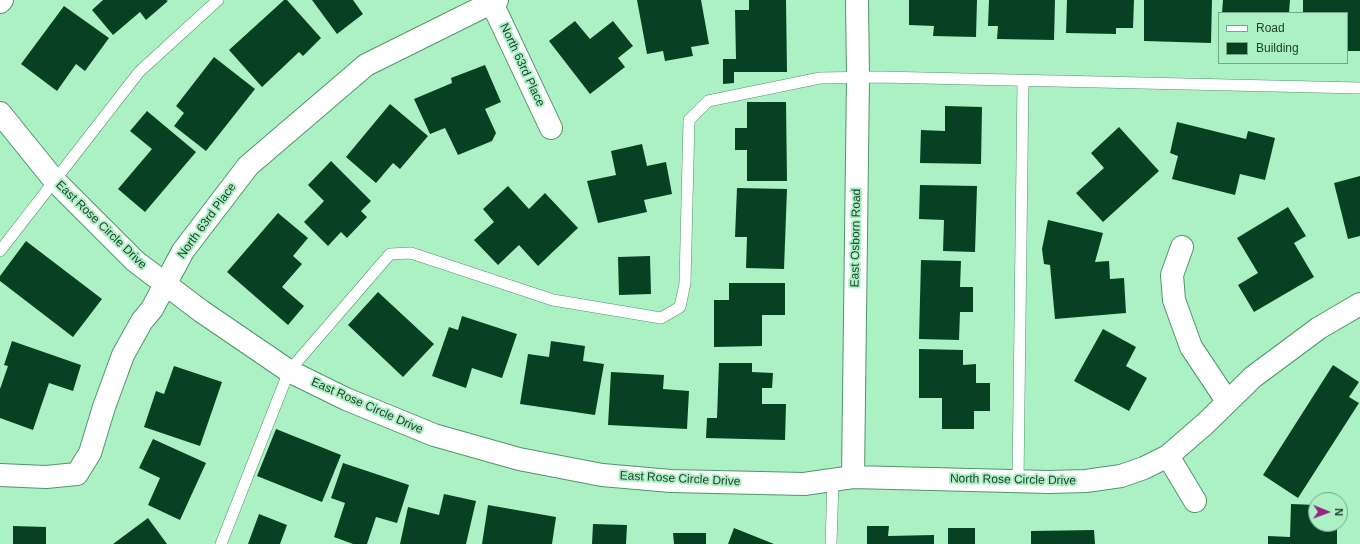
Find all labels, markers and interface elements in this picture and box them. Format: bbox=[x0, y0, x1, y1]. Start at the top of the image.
legend bbox=[1218, 12, 1348, 64]
street label: North 63rd Place bbox=[496, 21, 548, 109]
text: Road bbox=[1256, 21, 1285, 35]
text: Building bbox=[1256, 41, 1299, 55]
street label: East Rose Circle Drive bbox=[53, 178, 149, 272]
street label: North 63rd Place bbox=[175, 180, 239, 262]
street label: East Osborn Road bbox=[848, 189, 864, 287]
street label: East Rose Circle Drive bbox=[309, 375, 425, 437]
street label: East Rose Circle Drive bbox=[619, 469, 741, 489]
street label: North Rose Circle Drive bbox=[950, 472, 1076, 488]
north arrow bbox=[1308, 492, 1348, 532]
text: N bbox=[1333, 508, 1345, 516]

